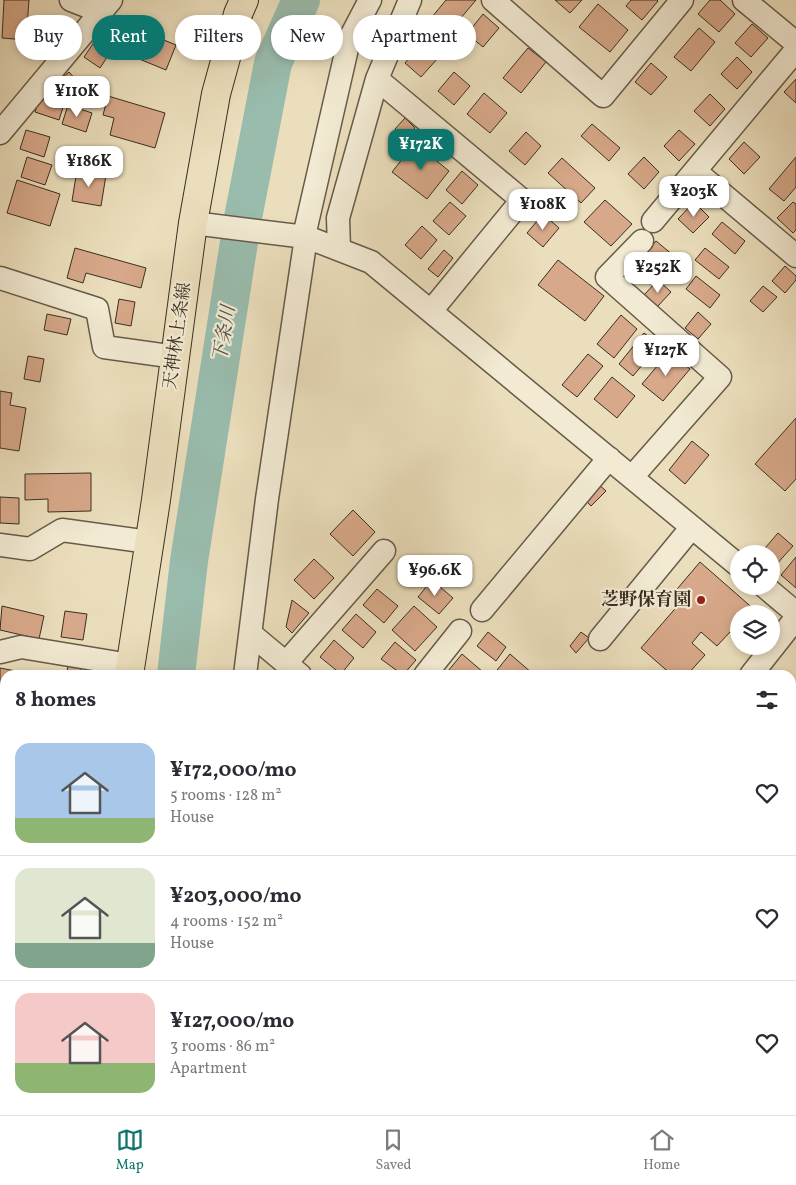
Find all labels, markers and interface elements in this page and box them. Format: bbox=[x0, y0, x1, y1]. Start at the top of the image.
chip: Buy bbox=[15, 15, 82, 60]
chip: Rent bbox=[92, 15, 165, 60]
chip: Filters bbox=[175, 15, 261, 60]
chip: New bbox=[271, 15, 343, 60]
chip: Apartment bbox=[353, 15, 476, 60]
pin: ¥110K bbox=[42, 76, 112, 118]
text: ¥110K bbox=[55, 81, 99, 103]
pin: ¥172K bbox=[386, 128, 456, 171]
text: ¥172K bbox=[399, 134, 443, 156]
pin: ¥186K bbox=[54, 146, 124, 188]
text: ¥186K bbox=[66, 151, 112, 173]
pin: ¥203K bbox=[659, 176, 729, 218]
text: ¥203K bbox=[670, 181, 718, 203]
pin: ¥108K bbox=[508, 188, 578, 231]
text: ¥108K bbox=[520, 194, 566, 216]
pin: ¥252K bbox=[623, 252, 693, 294]
text: ¥252K bbox=[635, 257, 681, 279]
street label: 天神林上条線 bbox=[158, 281, 198, 391]
water label: 下条川 bbox=[208, 302, 243, 364]
pin: ¥127K bbox=[631, 334, 701, 377]
text: ¥127K bbox=[644, 340, 688, 362]
map controls bbox=[730, 545, 780, 655]
button: locate bbox=[730, 545, 780, 595]
pin: ¥96.6K bbox=[394, 554, 476, 597]
text: ¥96.6K bbox=[409, 560, 461, 582]
place label: 芝野保育園 bbox=[601, 588, 691, 613]
marker: 芝野保育園 bbox=[695, 594, 707, 606]
button: layers bbox=[730, 605, 780, 655]
text: 8 homes bbox=[15, 686, 96, 715]
icon: filters bbox=[753, 686, 781, 714]
text: ¥172,000/mo bbox=[170, 756, 297, 785]
icon: home bbox=[55, 763, 115, 823]
icon: heart bbox=[753, 779, 781, 807]
text: 5 rooms · 128 m² bbox=[170, 785, 281, 807]
text: House bbox=[170, 807, 214, 829]
text: ¥203,000/mo bbox=[170, 882, 302, 911]
icon: home bbox=[55, 888, 115, 948]
icon: heart bbox=[753, 904, 781, 932]
text: 4 rooms · 152 m² bbox=[170, 911, 283, 933]
text: House bbox=[170, 933, 214, 955]
text: ¥127,000/mo bbox=[170, 1007, 294, 1036]
icon: home bbox=[55, 1013, 115, 1073]
icon: heart bbox=[753, 1029, 781, 1057]
text: 3 rooms · 86 m² bbox=[170, 1036, 275, 1058]
text: Apartment bbox=[170, 1058, 247, 1080]
tab: Map bbox=[116, 1126, 144, 1175]
tab: Saved bbox=[375, 1126, 412, 1175]
tab: Home bbox=[643, 1126, 680, 1175]

